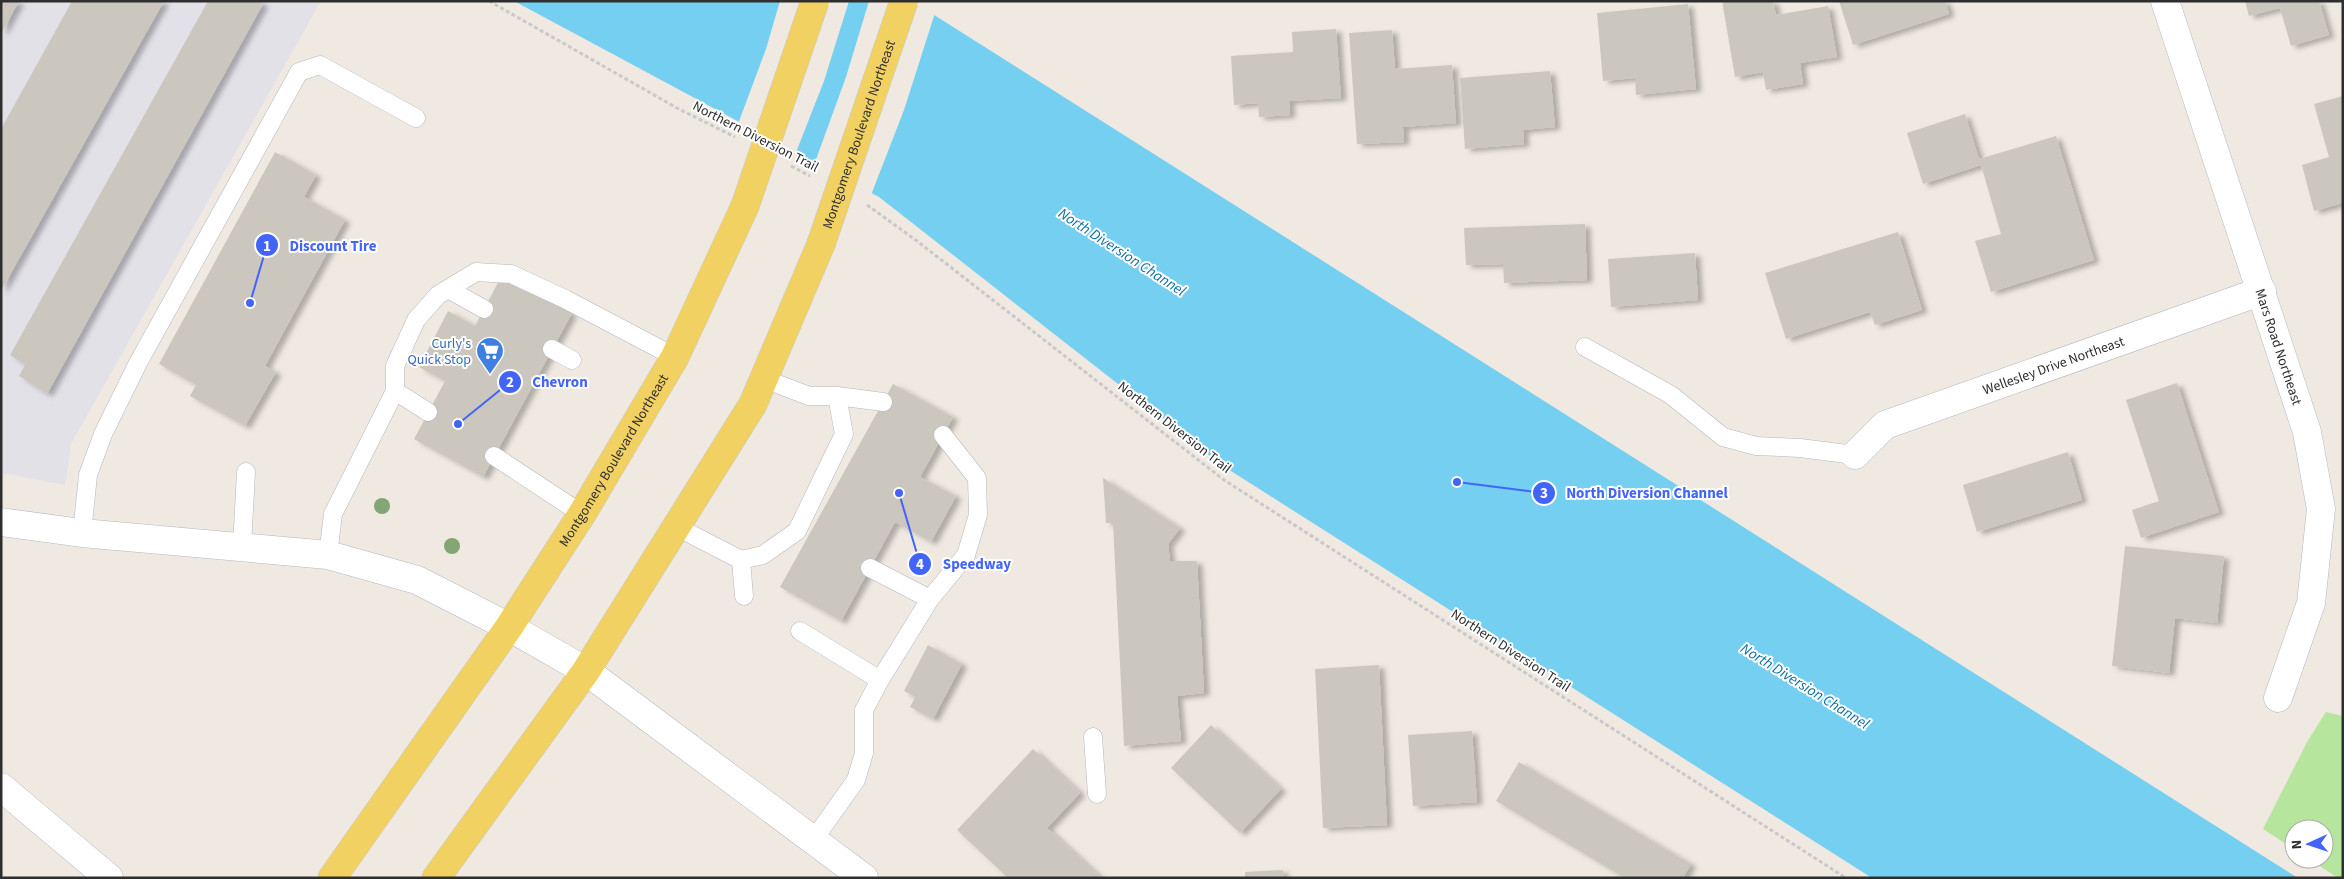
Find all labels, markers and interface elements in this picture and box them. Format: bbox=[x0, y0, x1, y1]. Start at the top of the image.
street label: Montgomery Boulevard Northeast bbox=[818, 37, 901, 232]
street label: Northern Diversion Trail bbox=[689, 96, 822, 178]
water label: North Diversion Channel bbox=[1054, 203, 1190, 302]
callout: Discount Tire bbox=[254, 230, 387, 260]
text: 1 bbox=[263, 236, 271, 257]
text: Discount Tire bbox=[289, 236, 377, 257]
street label: Mars Road Northeast bbox=[2249, 286, 2307, 408]
street label: Wellesley Drive Northeast bbox=[1980, 332, 2127, 401]
place label: Curly's Quick Stop bbox=[407, 334, 471, 370]
supermarket icon: Curly's Quick Stop bbox=[475, 336, 505, 375]
callout: Chevron bbox=[497, 367, 598, 397]
street label: Montgomery Boulevard Northeast bbox=[554, 370, 674, 551]
text: 2 bbox=[506, 372, 514, 393]
text: Chevron bbox=[532, 372, 588, 393]
street label: Northern Diversion Trail bbox=[1113, 377, 1236, 479]
callout: North Diversion Channel bbox=[1531, 478, 1738, 508]
text: 3 bbox=[1540, 483, 1548, 504]
text: North Diversion Channel bbox=[1566, 483, 1729, 504]
callout: Speedway bbox=[908, 549, 1021, 579]
text: 4 bbox=[916, 554, 924, 575]
text: Speedway bbox=[943, 554, 1011, 575]
street label: Northern Diversion Trail bbox=[1447, 605, 1575, 697]
water label: North Diversion Channel bbox=[1736, 638, 1873, 735]
north arrow bbox=[2284, 819, 2334, 869]
text: N bbox=[2287, 839, 2307, 850]

